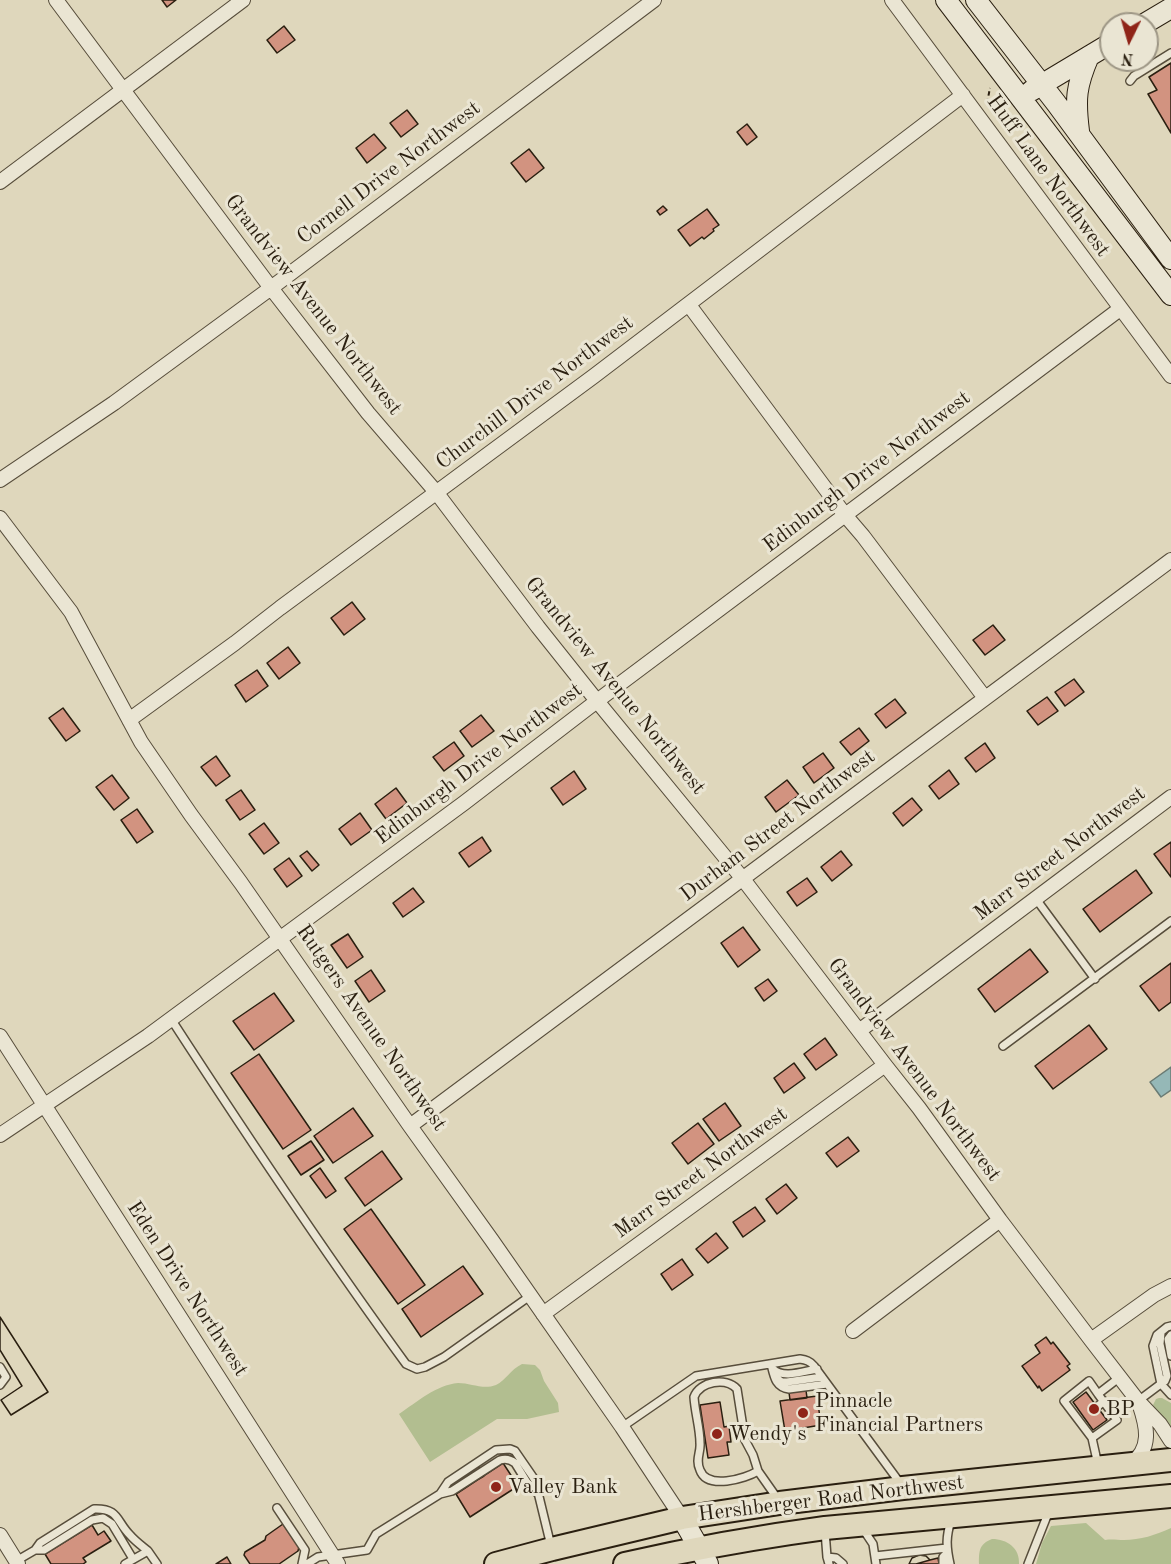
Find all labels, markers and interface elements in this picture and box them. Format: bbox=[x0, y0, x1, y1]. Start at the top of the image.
north arrow bbox=[1099, 12, 1159, 72]
text: N bbox=[1121, 49, 1134, 66]
street label: Huff Lane Northwest bbox=[981, 90, 1115, 262]
street label: Cornell Drive Northwest bbox=[292, 96, 486, 250]
street label: Grandview Avenue Northwest bbox=[219, 190, 407, 420]
street label: Churchill Drive Northwest bbox=[431, 311, 639, 475]
street label: Edinburgh Drive Northwest bbox=[758, 386, 976, 558]
street label: Grandview Avenue Northwest bbox=[519, 572, 711, 800]
street label: Edinburgh Drive Northwest bbox=[370, 678, 588, 850]
street label: Durham Street Northwest bbox=[676, 744, 880, 908]
street label: Marr Street Northwest bbox=[969, 781, 1151, 927]
street label: Rutgers Avenue Northwest bbox=[290, 920, 452, 1136]
street label: Grandview Avenue Northwest bbox=[822, 953, 1006, 1187]
street label: Marr Street Northwest bbox=[609, 1102, 793, 1244]
street label: Eden Drive Northwest bbox=[121, 1197, 253, 1381]
place label: Pinnacle Financial Partners bbox=[815, 1388, 983, 1438]
place label: BP bbox=[1106, 1396, 1135, 1422]
marker: BP bbox=[1087, 1402, 1101, 1416]
marker: Pinnacle Financial Partners bbox=[796, 1406, 810, 1420]
place label: Wendy's bbox=[729, 1421, 807, 1447]
marker: Wendy's bbox=[710, 1427, 724, 1441]
street label: Hershberger Road Northwest bbox=[697, 1470, 965, 1528]
place label: Valley Bank bbox=[508, 1474, 618, 1500]
marker: Valley Bank bbox=[489, 1480, 503, 1494]

